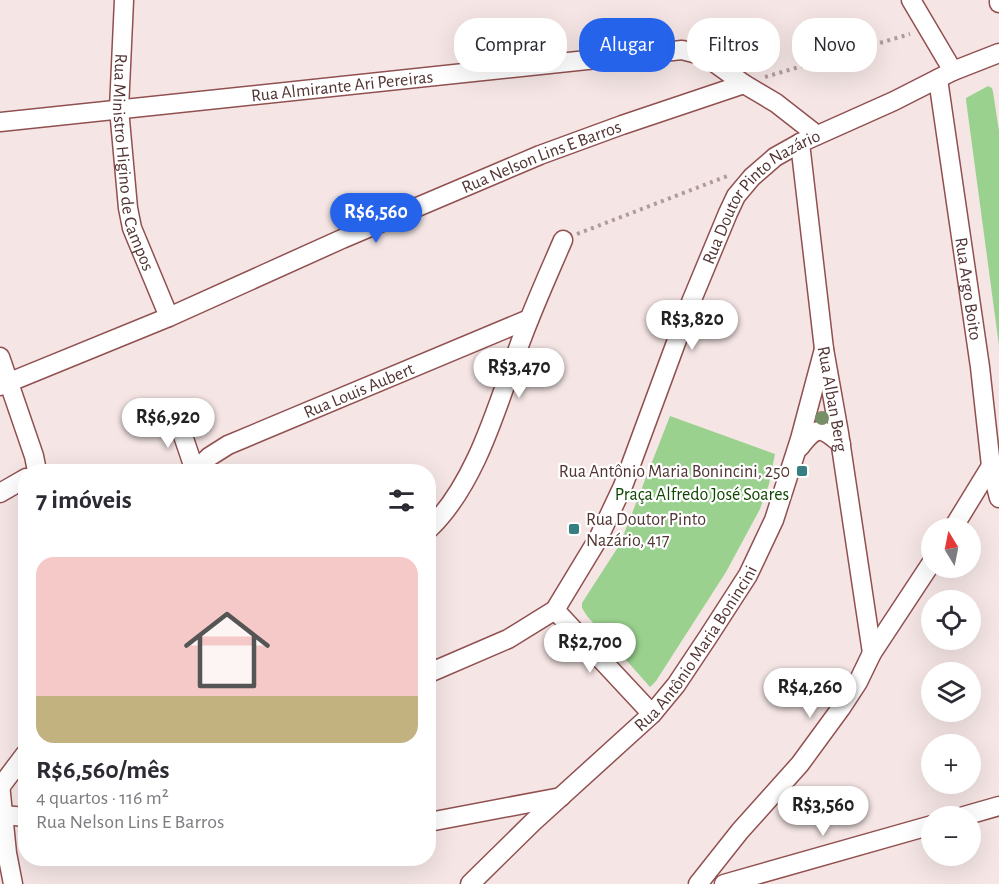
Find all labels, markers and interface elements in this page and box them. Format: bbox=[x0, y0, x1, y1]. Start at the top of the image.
chip: Comprar bbox=[454, 18, 567, 72]
chip: Alugar bbox=[579, 18, 675, 72]
chip: Filtros bbox=[687, 18, 780, 72]
chip: Novo bbox=[792, 18, 877, 72]
street label: Rua Ministro Higino de Campos bbox=[109, 53, 157, 274]
street label: Rua Almirante Ari Pereiras bbox=[250, 68, 434, 105]
street label: Rua Nelson Lins E Barros bbox=[459, 118, 624, 197]
street label: Rua Doutor Pinto Nazário bbox=[700, 127, 823, 267]
pin: R$6,560 bbox=[321, 193, 431, 244]
text: R$6,560 bbox=[344, 202, 408, 222]
street label: Rua Argo Boito bbox=[951, 236, 984, 342]
pin: R$3,820 bbox=[637, 300, 747, 351]
text: R$3,820 bbox=[660, 309, 724, 329]
street label: Rua Alban Berg bbox=[814, 345, 850, 453]
pin: R$3,470 bbox=[464, 348, 574, 399]
text: R$3,470 bbox=[487, 357, 551, 377]
street label: Rua Louis Aubert bbox=[301, 360, 417, 422]
pin: R$6,920 bbox=[113, 398, 223, 449]
text: R$6,920 bbox=[136, 407, 200, 427]
place label: Rua Antônio Maria Bonincini, 250 bbox=[559, 463, 790, 481]
marker: Rua Antônio Maria Bonincini, 250 bbox=[795, 464, 809, 478]
icon: filters bbox=[385, 484, 418, 517]
park label: Praça Alfredo José Soares bbox=[615, 486, 789, 504]
text: 7 imóveis bbox=[36, 487, 132, 513]
place label: Rua Doutor Pinto Nazário, 417 bbox=[586, 511, 706, 550]
north arrow bbox=[921, 518, 981, 578]
map controls bbox=[921, 518, 981, 866]
marker: Rua Doutor Pinto Nazário, 417 bbox=[567, 522, 581, 536]
street label: Rua Antônio Maria Bonincini bbox=[631, 563, 761, 735]
button: locate bbox=[921, 590, 981, 650]
icon: home bbox=[173, 596, 281, 704]
pin: R$2,700 bbox=[535, 623, 645, 674]
text: R$2,700 bbox=[558, 632, 622, 652]
button: layers bbox=[921, 662, 981, 722]
pin: R$4,260 bbox=[755, 668, 865, 719]
text: R$4,260 bbox=[778, 677, 842, 697]
button: + bbox=[921, 734, 981, 794]
text: R$6,560/mês bbox=[36, 757, 170, 783]
pin: R$3,560 bbox=[768, 786, 878, 837]
text: 4 quartos · 116 m² bbox=[36, 788, 169, 808]
text: R$3,560 bbox=[792, 795, 854, 815]
button: − bbox=[921, 806, 981, 866]
text: Rua Nelson Lins E Barros bbox=[36, 812, 225, 832]

